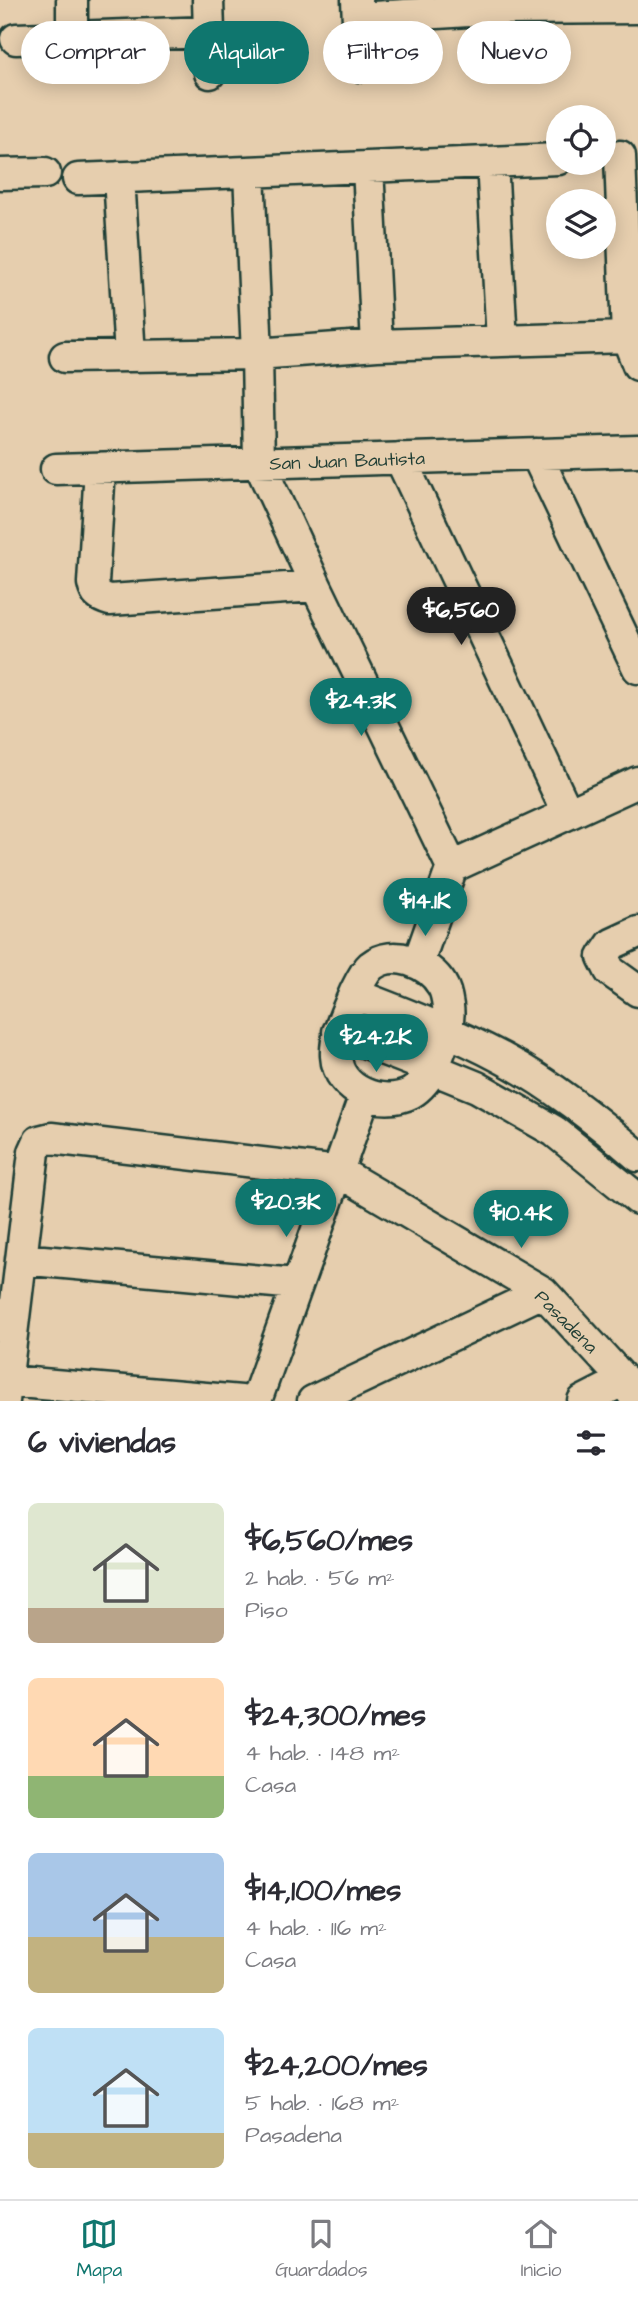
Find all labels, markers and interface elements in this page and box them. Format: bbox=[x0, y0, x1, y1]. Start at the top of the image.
chip: Comprar bbox=[21, 21, 170, 84]
chip: Alquilar bbox=[184, 21, 309, 84]
chip: Filtros bbox=[323, 21, 443, 84]
chip: Nuevo bbox=[457, 21, 571, 84]
map controls bbox=[546, 105, 616, 259]
button: locate bbox=[546, 105, 616, 175]
button: layers bbox=[546, 189, 616, 259]
street label: San Juan Bautista bbox=[269, 445, 426, 478]
pin: $6,560 bbox=[404, 588, 518, 647]
text: $6,560 bbox=[423, 594, 499, 626]
pin: $24.3K bbox=[304, 678, 418, 738]
text: $24.3K bbox=[326, 685, 396, 717]
pin: $14.1K bbox=[368, 878, 482, 938]
text: $14.1K bbox=[399, 885, 451, 917]
pin: $24.2K bbox=[319, 1014, 433, 1074]
text: $24.2K bbox=[340, 1021, 412, 1053]
pin: $20.3K bbox=[229, 1180, 343, 1239]
text: $20.3K bbox=[251, 1186, 321, 1218]
pin: $10.4K bbox=[464, 1190, 578, 1250]
text: $10.4K bbox=[489, 1197, 553, 1229]
street label: Pasadena bbox=[528, 1284, 604, 1360]
text: 6 viviendas bbox=[28, 1422, 176, 1464]
icon: filters bbox=[572, 1424, 610, 1462]
text: $6,560/mes bbox=[245, 1520, 413, 1562]
icon: home bbox=[84, 1531, 168, 1615]
text: 2 hab. · 56 m² bbox=[245, 1562, 395, 1594]
text: Piso bbox=[245, 1594, 288, 1626]
text: $24,300/mes bbox=[245, 1695, 426, 1737]
icon: home bbox=[84, 1706, 168, 1790]
text: 4 hab. · 148 m² bbox=[245, 1737, 400, 1769]
text: Casa bbox=[245, 1769, 296, 1801]
text: $14,100/mes bbox=[245, 1870, 401, 1912]
icon: home bbox=[84, 1881, 168, 1965]
text: 4 hab. · 116 m² bbox=[245, 1912, 387, 1944]
text: Casa bbox=[245, 1944, 296, 1976]
text: $24,200/mes bbox=[245, 2045, 428, 2087]
icon: home bbox=[84, 2056, 168, 2140]
text: 5 hab. · 168 m² bbox=[245, 2087, 399, 2119]
text: Pasadena bbox=[245, 2119, 342, 2151]
tab: Mapa bbox=[77, 2215, 122, 2284]
tab: Guardados bbox=[275, 2215, 368, 2284]
tab: Inicio bbox=[521, 2215, 561, 2284]

